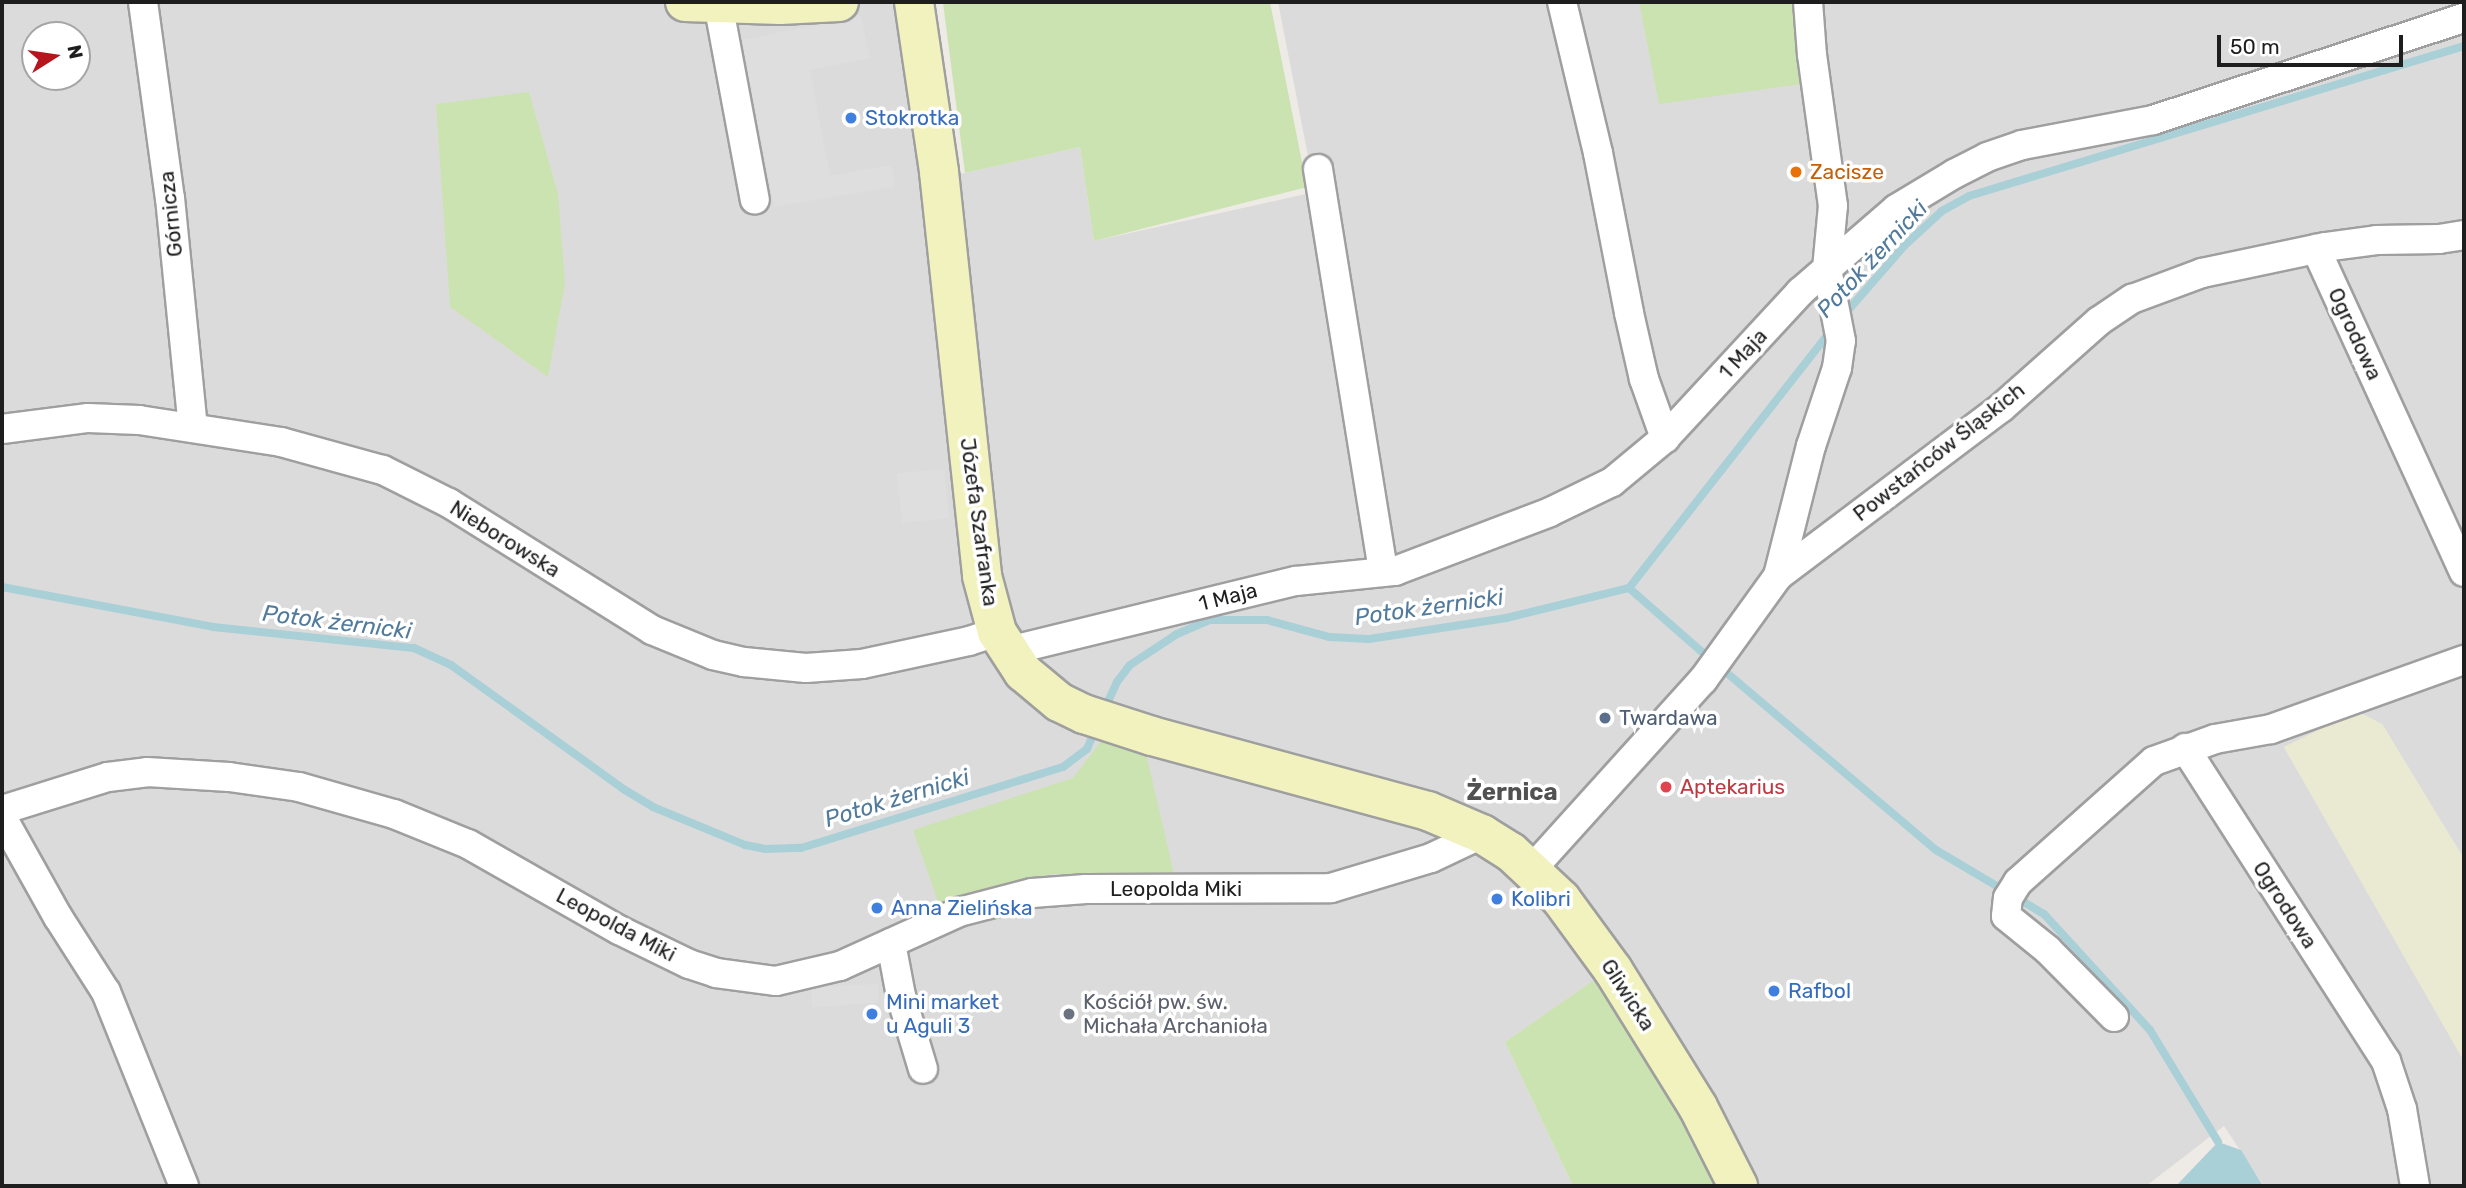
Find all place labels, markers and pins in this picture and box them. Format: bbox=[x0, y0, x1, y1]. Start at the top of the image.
place label: Stokrotka bbox=[865, 105, 959, 131]
marker: Stokrotka bbox=[843, 110, 859, 126]
place label: Zacisze bbox=[1810, 159, 1884, 185]
marker: Zacisze bbox=[1788, 164, 1804, 180]
place label: Twardawa bbox=[1619, 705, 1718, 731]
marker: Twardawa bbox=[1597, 710, 1613, 726]
place label: Aptekarius bbox=[1680, 774, 1785, 800]
marker: Aptekarius bbox=[1658, 779, 1674, 795]
place label: Kolibri bbox=[1511, 886, 1571, 912]
marker: Kolibri bbox=[1489, 891, 1505, 907]
place label: Anna Zielińska bbox=[891, 895, 1033, 921]
marker: Anna Zielińska bbox=[869, 900, 885, 916]
place label: Rafbol bbox=[1788, 978, 1851, 1004]
marker: Rafbol bbox=[1766, 983, 1782, 999]
place label: Mini market u Aguli 3 bbox=[886, 989, 999, 1039]
place label: Kościół pw. św. Michała Archanioła bbox=[1083, 989, 1268, 1039]
marker: Mini market u Aguli 3 bbox=[864, 1006, 880, 1022]
marker: Kościół pw. św. Michała Archanioła bbox=[1061, 1006, 1077, 1022]

